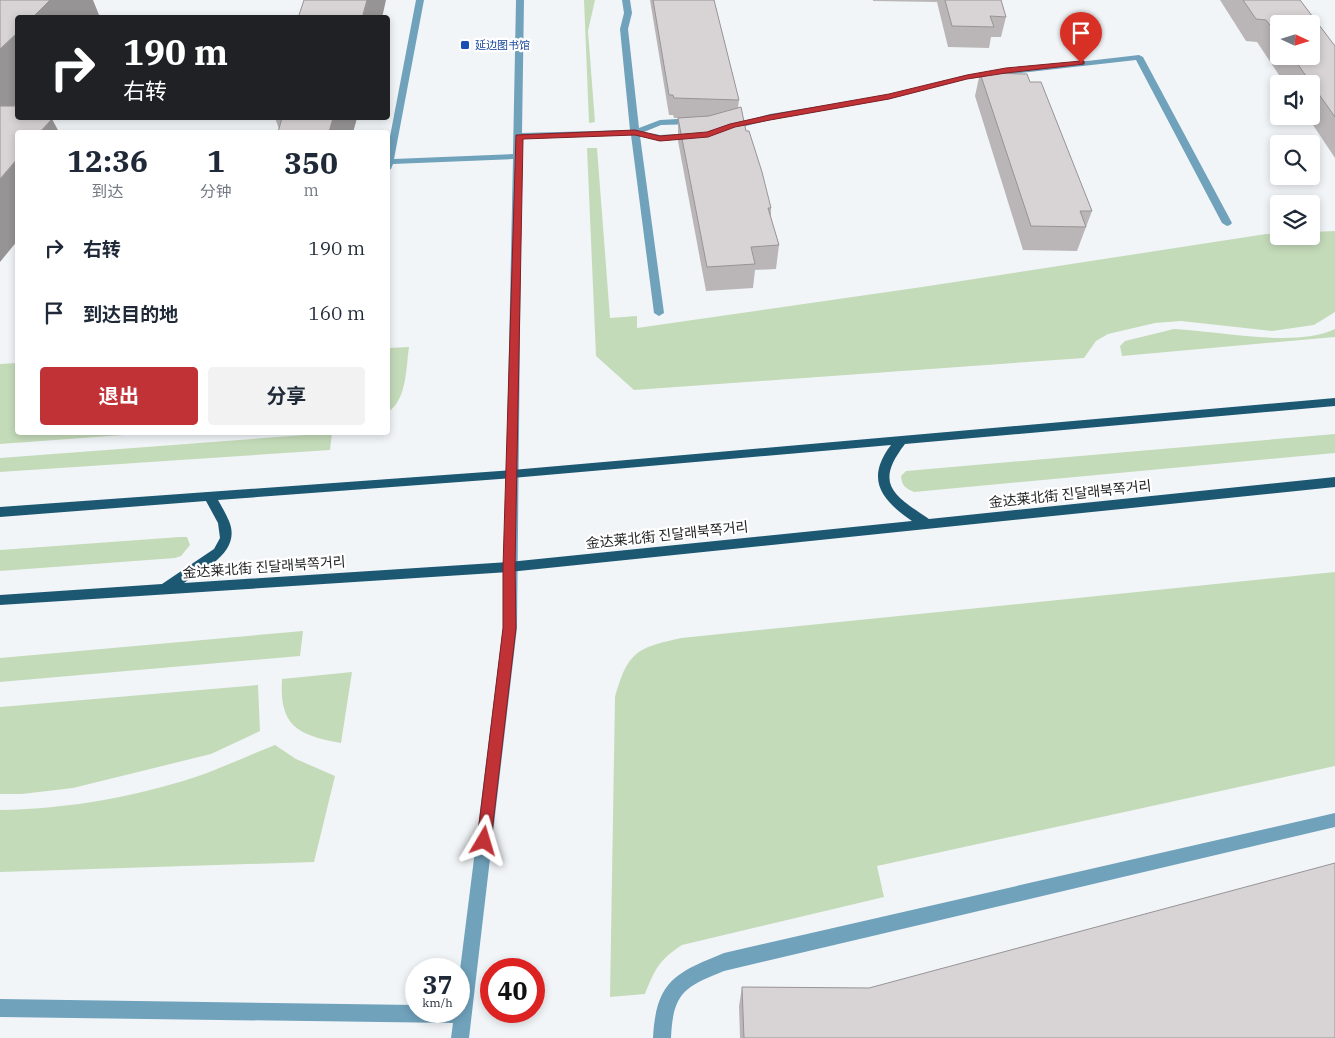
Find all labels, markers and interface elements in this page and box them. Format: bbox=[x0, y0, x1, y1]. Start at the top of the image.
pin bbox=[1060, 12, 1102, 63]
north arrow bbox=[1270, 15, 1320, 65]
map controls bbox=[1270, 15, 1320, 245]
icon: arrive bbox=[1067, 19, 1095, 47]
text: 190 m bbox=[123, 29, 228, 75]
icon: right bbox=[40, 35, 105, 100]
place label: 延边图书馆 bbox=[475, 38, 530, 52]
marker: 延边图书馆 bbox=[459, 39, 471, 51]
button: sound bbox=[1270, 75, 1320, 125]
text: 右转 bbox=[123, 76, 167, 105]
button: search bbox=[1270, 135, 1320, 185]
text: 12:36 bbox=[67, 141, 148, 180]
text: 1 bbox=[207, 141, 225, 180]
text: 350 bbox=[284, 143, 338, 182]
text: m bbox=[303, 180, 319, 200]
text: 到达 bbox=[92, 181, 124, 201]
text: 分钟 bbox=[200, 181, 232, 201]
button: layers bbox=[1270, 195, 1320, 245]
icon: right bbox=[40, 234, 68, 262]
text: 190 m bbox=[308, 236, 365, 260]
text: 右转 bbox=[83, 237, 121, 261]
icon: arrive bbox=[40, 299, 68, 327]
text: 160 m bbox=[308, 301, 365, 325]
text: 到达目的地 bbox=[83, 302, 178, 326]
button: 退出 bbox=[40, 367, 198, 425]
button: 分享 bbox=[208, 367, 365, 425]
street label: 金达莱北街 진달래북쪽거리 bbox=[988, 477, 1152, 511]
street label: 金达莱北街 진달래북쪽거리 bbox=[585, 518, 749, 552]
street label: 金达莱北街 진달래북쪽거리 bbox=[182, 552, 346, 582]
position arrow bbox=[457, 814, 509, 866]
speed limit sign: 40 bbox=[480, 958, 545, 1023]
text: 37 bbox=[422, 968, 453, 1001]
text: km/h bbox=[422, 995, 453, 1010]

